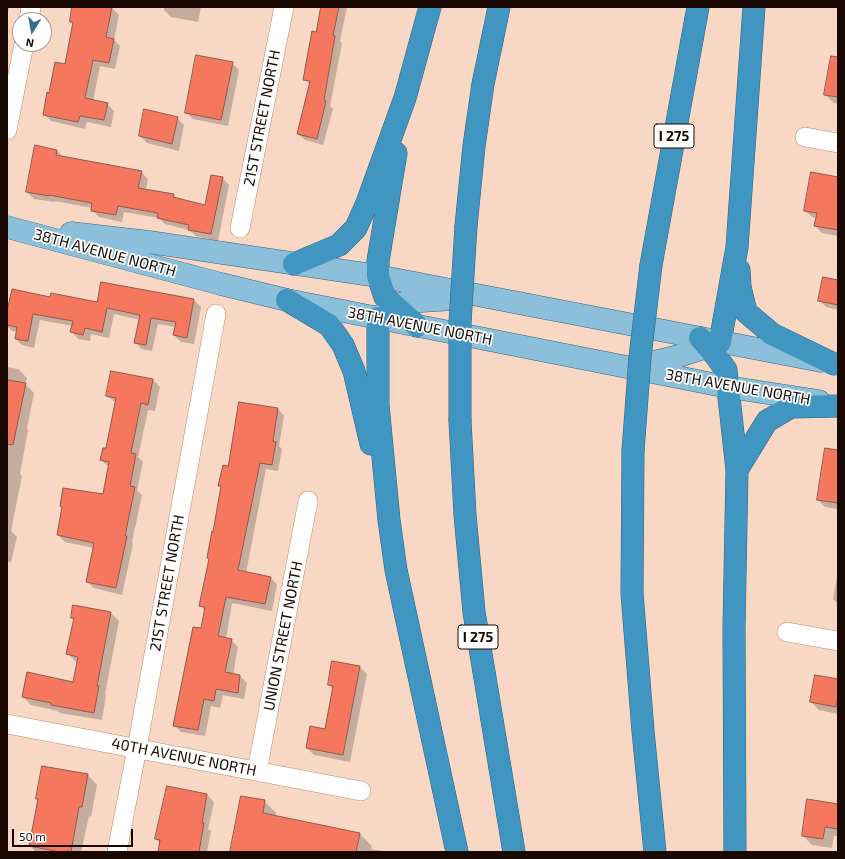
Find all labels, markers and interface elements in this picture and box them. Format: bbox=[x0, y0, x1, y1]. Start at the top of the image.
north arrow bbox=[12, 12, 52, 52]
text: N bbox=[25, 36, 35, 50]
street label: 21ST STREET NORTH bbox=[240, 48, 284, 188]
road number: I 275 bbox=[654, 124, 694, 148]
street label: 38TH AVENUE NORTH bbox=[32, 225, 178, 281]
street label: 38TH AVENUE NORTH bbox=[346, 303, 494, 349]
street label: 38TH AVENUE NORTH bbox=[664, 365, 812, 409]
street label: 21ST STREET NORTH bbox=[146, 513, 188, 653]
street label: UNION STREET NORTH bbox=[260, 560, 306, 712]
road number: I 275 bbox=[458, 625, 498, 649]
street label: 40TH AVENUE NORTH bbox=[110, 734, 258, 780]
scale bar bbox=[14, 821, 135, 847]
text: 50 m bbox=[19, 829, 46, 843]

